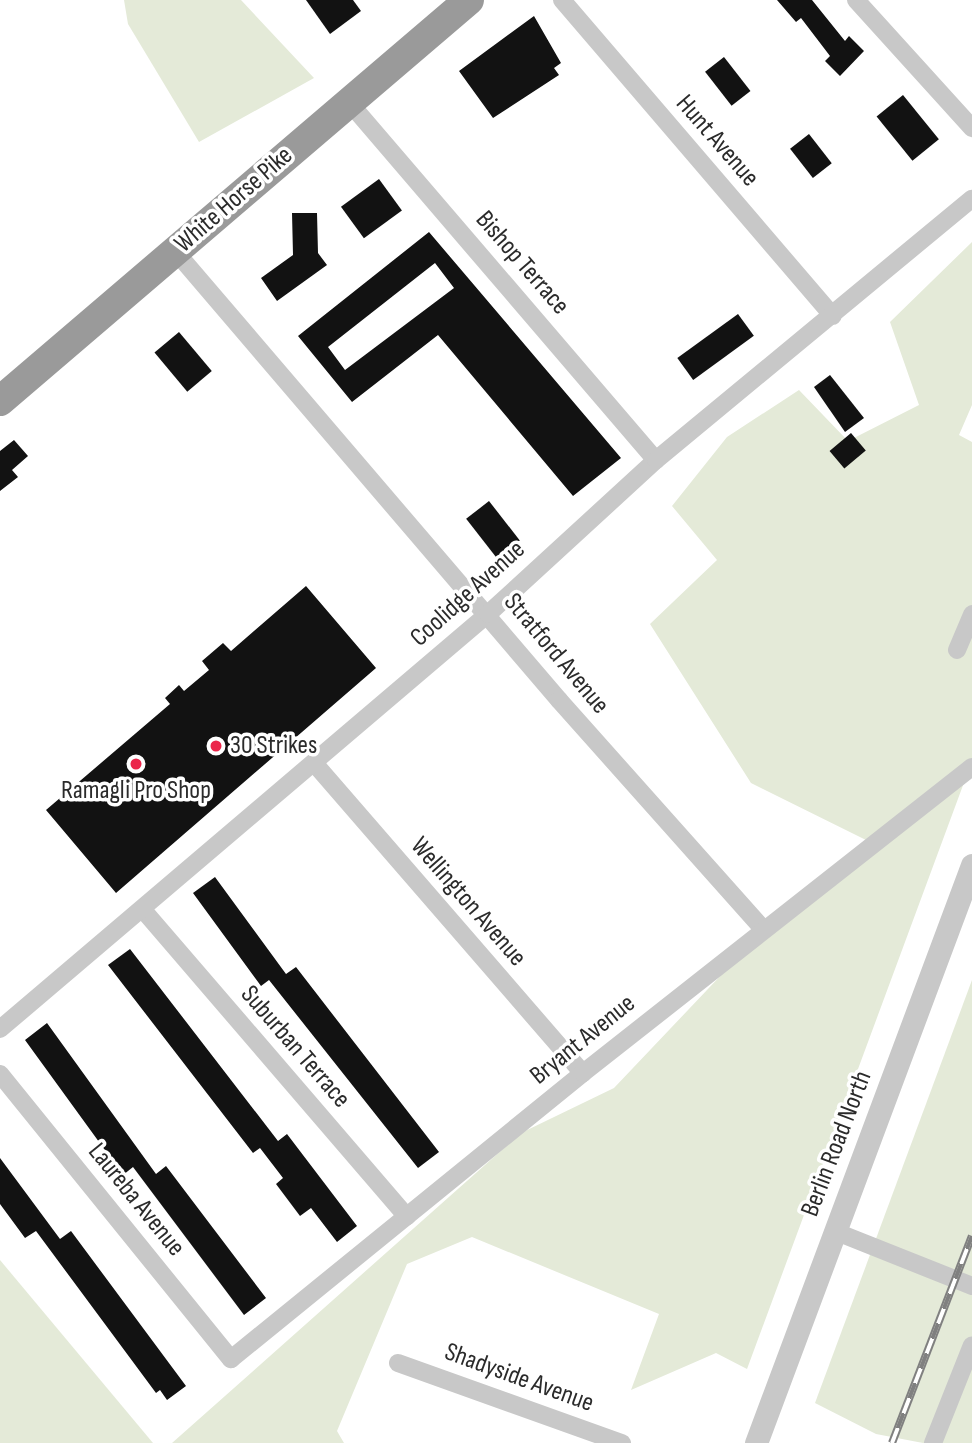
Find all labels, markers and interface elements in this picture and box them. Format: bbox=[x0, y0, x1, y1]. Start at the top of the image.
street label: Hunt Avenue bbox=[669, 89, 765, 193]
street label: White Horse Pike bbox=[169, 140, 299, 260]
street label: Bishop Terrace bbox=[469, 205, 575, 321]
street label: Coolidge Avenue bbox=[404, 534, 532, 654]
street label: Stratford Avenue bbox=[497, 588, 615, 720]
place label: 30 Strikes bbox=[230, 730, 317, 762]
marker: 30 Strikes bbox=[208, 738, 224, 754]
marker: Ramagli Pro Shop bbox=[128, 756, 144, 772]
place label: Ramagli Pro Shop bbox=[61, 775, 211, 807]
street label: Wellington Avenue bbox=[404, 831, 532, 973]
street label: Suburban Terrace bbox=[233, 980, 357, 1114]
street label: Bryant Avenue bbox=[524, 988, 642, 1092]
street label: Berlin Road North bbox=[795, 1067, 879, 1221]
street label: Laureba Avenue bbox=[81, 1137, 191, 1263]
street label: Shadyside Avenue bbox=[440, 1337, 598, 1419]

